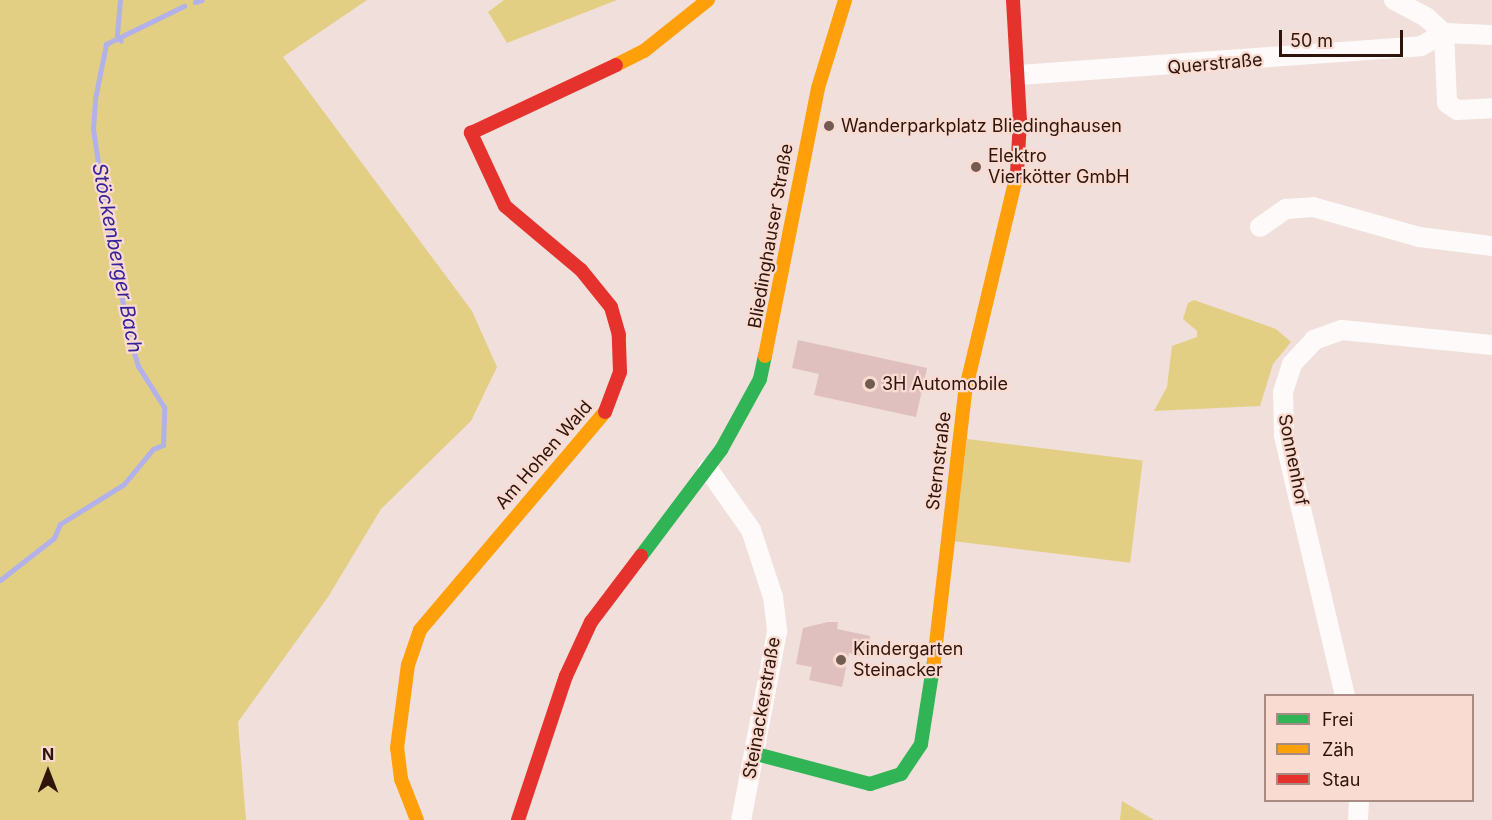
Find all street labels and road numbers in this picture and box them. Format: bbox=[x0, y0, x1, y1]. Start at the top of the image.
street label: Querstraße bbox=[1166, 49, 1264, 79]
street label: Bliedinghauser Straße bbox=[744, 142, 798, 330]
street label: Am Hohen Wald bbox=[491, 396, 597, 514]
street label: Sternstraße bbox=[922, 410, 956, 512]
street label: Sonnenhof bbox=[1274, 412, 1312, 508]
street label: Steinackerstraße bbox=[739, 635, 785, 781]

